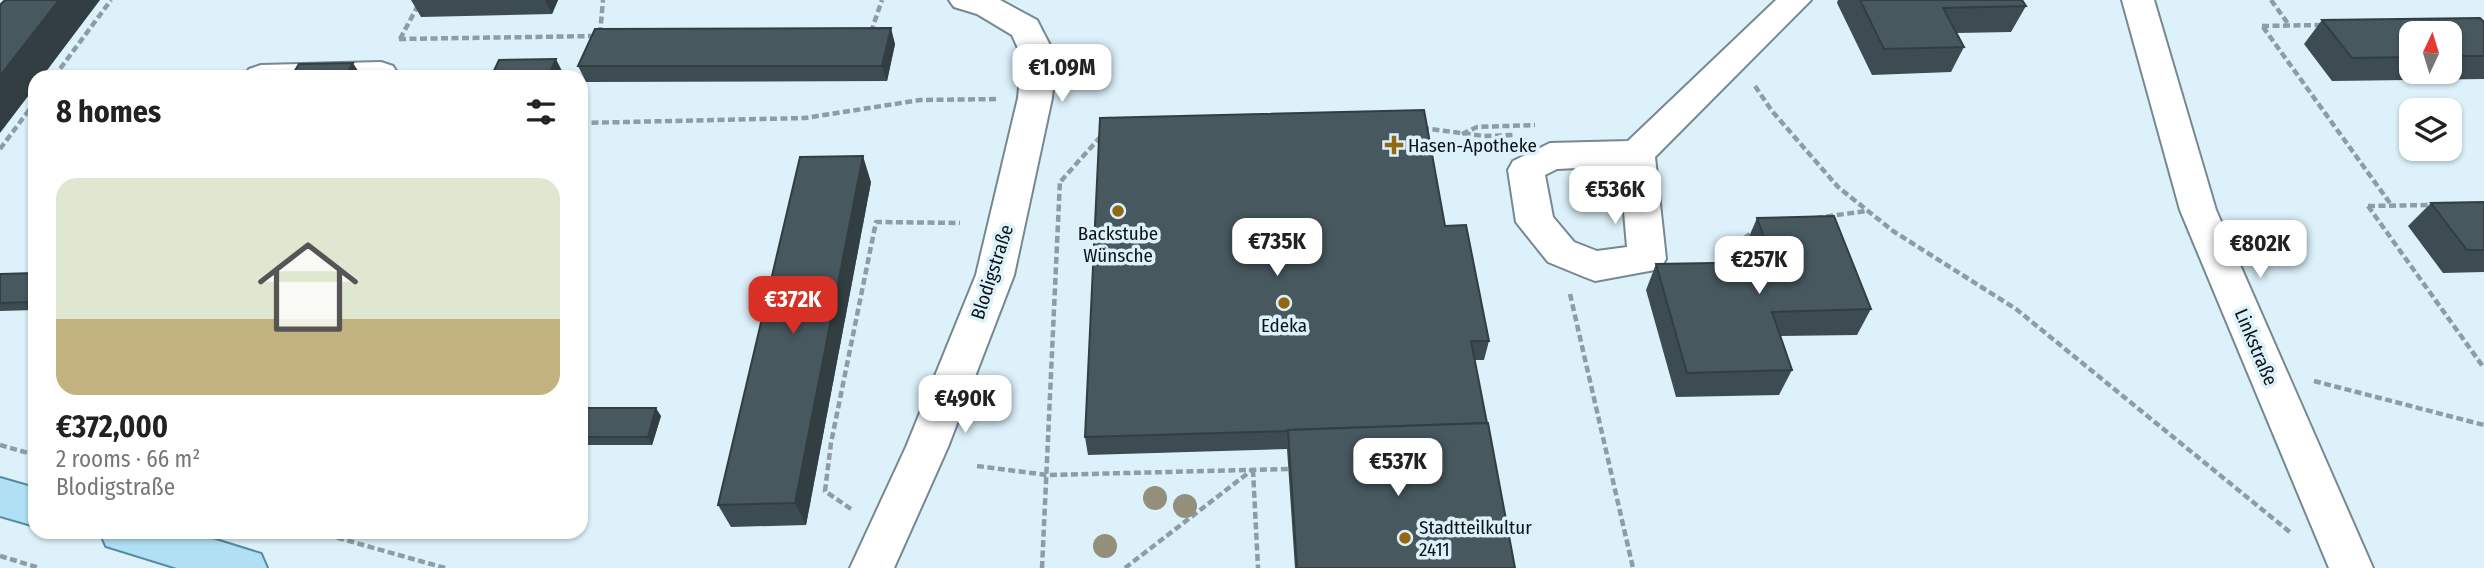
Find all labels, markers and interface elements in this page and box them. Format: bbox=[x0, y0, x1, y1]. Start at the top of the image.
north arrow bbox=[2399, 21, 2462, 84]
map controls bbox=[2399, 21, 2462, 161]
pin: €1.09M bbox=[1005, 44, 1119, 104]
text: €1.09M bbox=[1028, 53, 1096, 81]
icon: filters bbox=[522, 93, 560, 131]
text: 8 homes bbox=[56, 94, 161, 130]
button: layers bbox=[2399, 98, 2462, 161]
place label: Hasen-Apotheke bbox=[1408, 134, 1537, 157]
marker: Hasen-Apotheke bbox=[1386, 137, 1402, 153]
pin: €536K bbox=[1566, 166, 1664, 226]
text: €536K bbox=[1585, 175, 1645, 203]
marker: Backstube Wünsche bbox=[1110, 203, 1126, 219]
pin: €735K bbox=[1228, 218, 1326, 278]
pin: €802K bbox=[2211, 220, 2309, 280]
street label: Blodigstraße bbox=[966, 222, 1018, 322]
place label: Backstube Wünsche bbox=[1078, 222, 1158, 267]
icon: home bbox=[245, 224, 371, 350]
text: €735K bbox=[1248, 227, 1306, 255]
text: €802K bbox=[2230, 229, 2290, 257]
pin: €257K bbox=[1710, 236, 1808, 296]
text: €257K bbox=[1731, 245, 1787, 273]
pin: €372K bbox=[744, 276, 842, 336]
text: €372K bbox=[765, 285, 821, 313]
marker: Edeka bbox=[1276, 295, 1292, 311]
street label: Linkstraße bbox=[2230, 305, 2282, 389]
place label: Edeka bbox=[1261, 314, 1307, 337]
pin: €490K bbox=[916, 376, 1014, 435]
text: €490K bbox=[935, 384, 995, 412]
text: €372,000 bbox=[56, 409, 168, 445]
pin: €537K bbox=[1349, 438, 1447, 498]
text: 2 rooms · 66 m² bbox=[56, 445, 200, 473]
text: €537K bbox=[1369, 447, 1427, 475]
text: Blodigstraße bbox=[56, 473, 175, 501]
place label: Stadtteilkultur 2411 bbox=[1419, 516, 1532, 561]
marker: Stadtteilkultur 2411 bbox=[1397, 530, 1413, 546]

